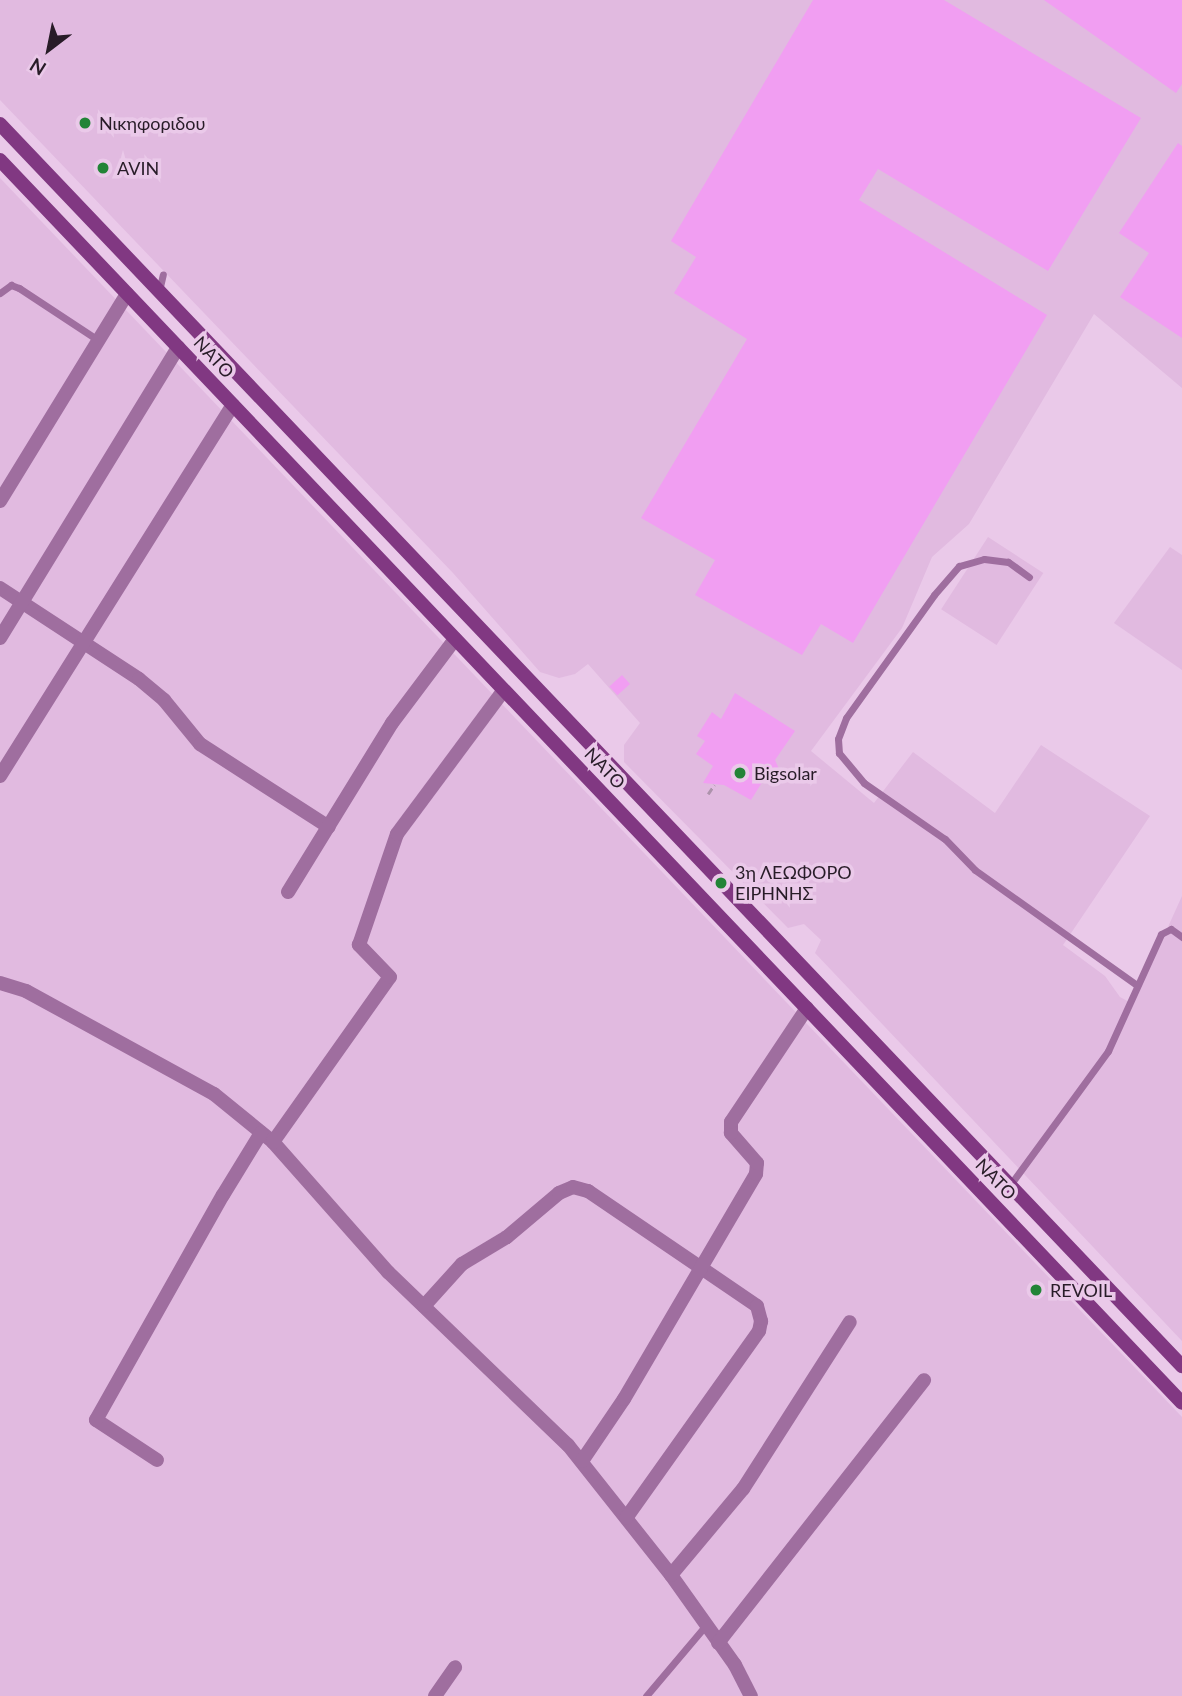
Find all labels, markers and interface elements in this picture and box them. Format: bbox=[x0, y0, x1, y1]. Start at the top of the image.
north arrow bbox=[14, 14, 84, 84]
text: N bbox=[25, 54, 50, 81]
place label: Νικηφοριδου bbox=[99, 112, 205, 134]
marker: Νικηφοριδου bbox=[77, 115, 93, 131]
place label: AVIN bbox=[117, 157, 159, 179]
marker: AVIN bbox=[95, 160, 111, 176]
street label: ΝΑΤΟ bbox=[189, 332, 239, 382]
street label: ΝΑΤΟ bbox=[580, 743, 630, 793]
place label: Bigsolar bbox=[754, 762, 817, 784]
marker: Bigsolar bbox=[732, 765, 748, 781]
place label: 3η ΛΕΩΦΟΡΟ ΕΙΡΗΝΗΣ bbox=[735, 862, 852, 904]
marker: 3η ΛΕΩΦΟΡΟ ΕΙΡΗΝΗΣ bbox=[713, 875, 729, 891]
street label: ΝΑΤΟ bbox=[971, 1154, 1021, 1204]
place label: REVOIL bbox=[1050, 1279, 1112, 1301]
marker: REVOIL bbox=[1028, 1282, 1044, 1298]

